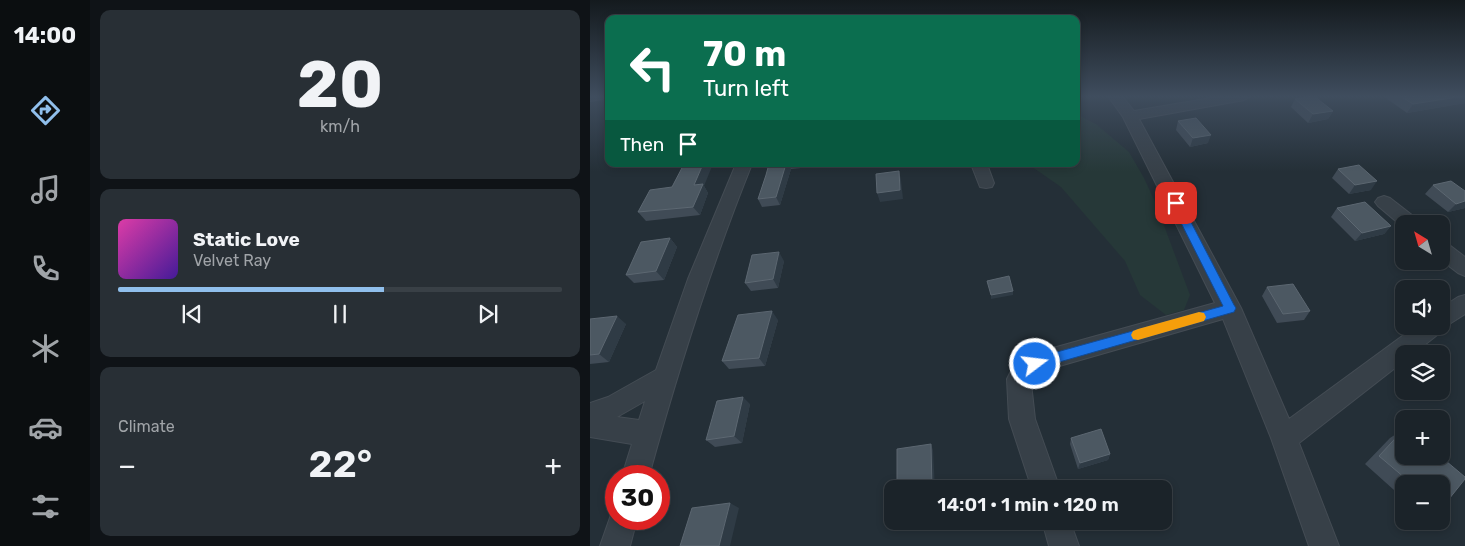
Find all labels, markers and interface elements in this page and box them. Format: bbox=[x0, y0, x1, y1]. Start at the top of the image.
text: 14:00 bbox=[14, 22, 76, 49]
text: 70 m bbox=[703, 33, 786, 75]
icon: left bbox=[620, 35, 685, 100]
text: 20 bbox=[297, 46, 383, 123]
text: Turn left bbox=[703, 75, 789, 102]
icon: directions bbox=[28, 93, 63, 128]
text: km/h bbox=[320, 117, 360, 136]
icon: arrive bbox=[674, 130, 702, 158]
text: Then bbox=[620, 133, 664, 156]
icon: music bbox=[28, 172, 63, 207]
pin bbox=[1155, 182, 1197, 224]
icon: arrive bbox=[1162, 189, 1190, 217]
north arrow bbox=[1395, 215, 1450, 270]
map controls bbox=[1395, 215, 1450, 530]
text: Static Love bbox=[193, 228, 300, 251]
icon: phone bbox=[28, 251, 63, 286]
text: Velvet Ray bbox=[193, 251, 271, 270]
button: sound bbox=[1395, 280, 1450, 335]
icon: previous bbox=[178, 300, 206, 328]
icon: pause bbox=[326, 300, 354, 328]
icon: next bbox=[474, 300, 502, 328]
icon: climate bbox=[28, 331, 63, 366]
position arrow bbox=[1008, 337, 1060, 389]
button: layers bbox=[1395, 345, 1450, 400]
icon: car bbox=[28, 410, 63, 445]
button: + bbox=[1395, 410, 1450, 465]
text: Climate bbox=[118, 417, 175, 436]
text: 22° bbox=[309, 441, 372, 487]
text: − bbox=[118, 449, 136, 482]
text: + bbox=[545, 449, 562, 482]
speed limit sign: 30 bbox=[605, 465, 670, 530]
button: − bbox=[1395, 475, 1450, 530]
icon: filters bbox=[28, 489, 63, 524]
text: 14:01 · 1 min · 120 m bbox=[937, 493, 1119, 516]

